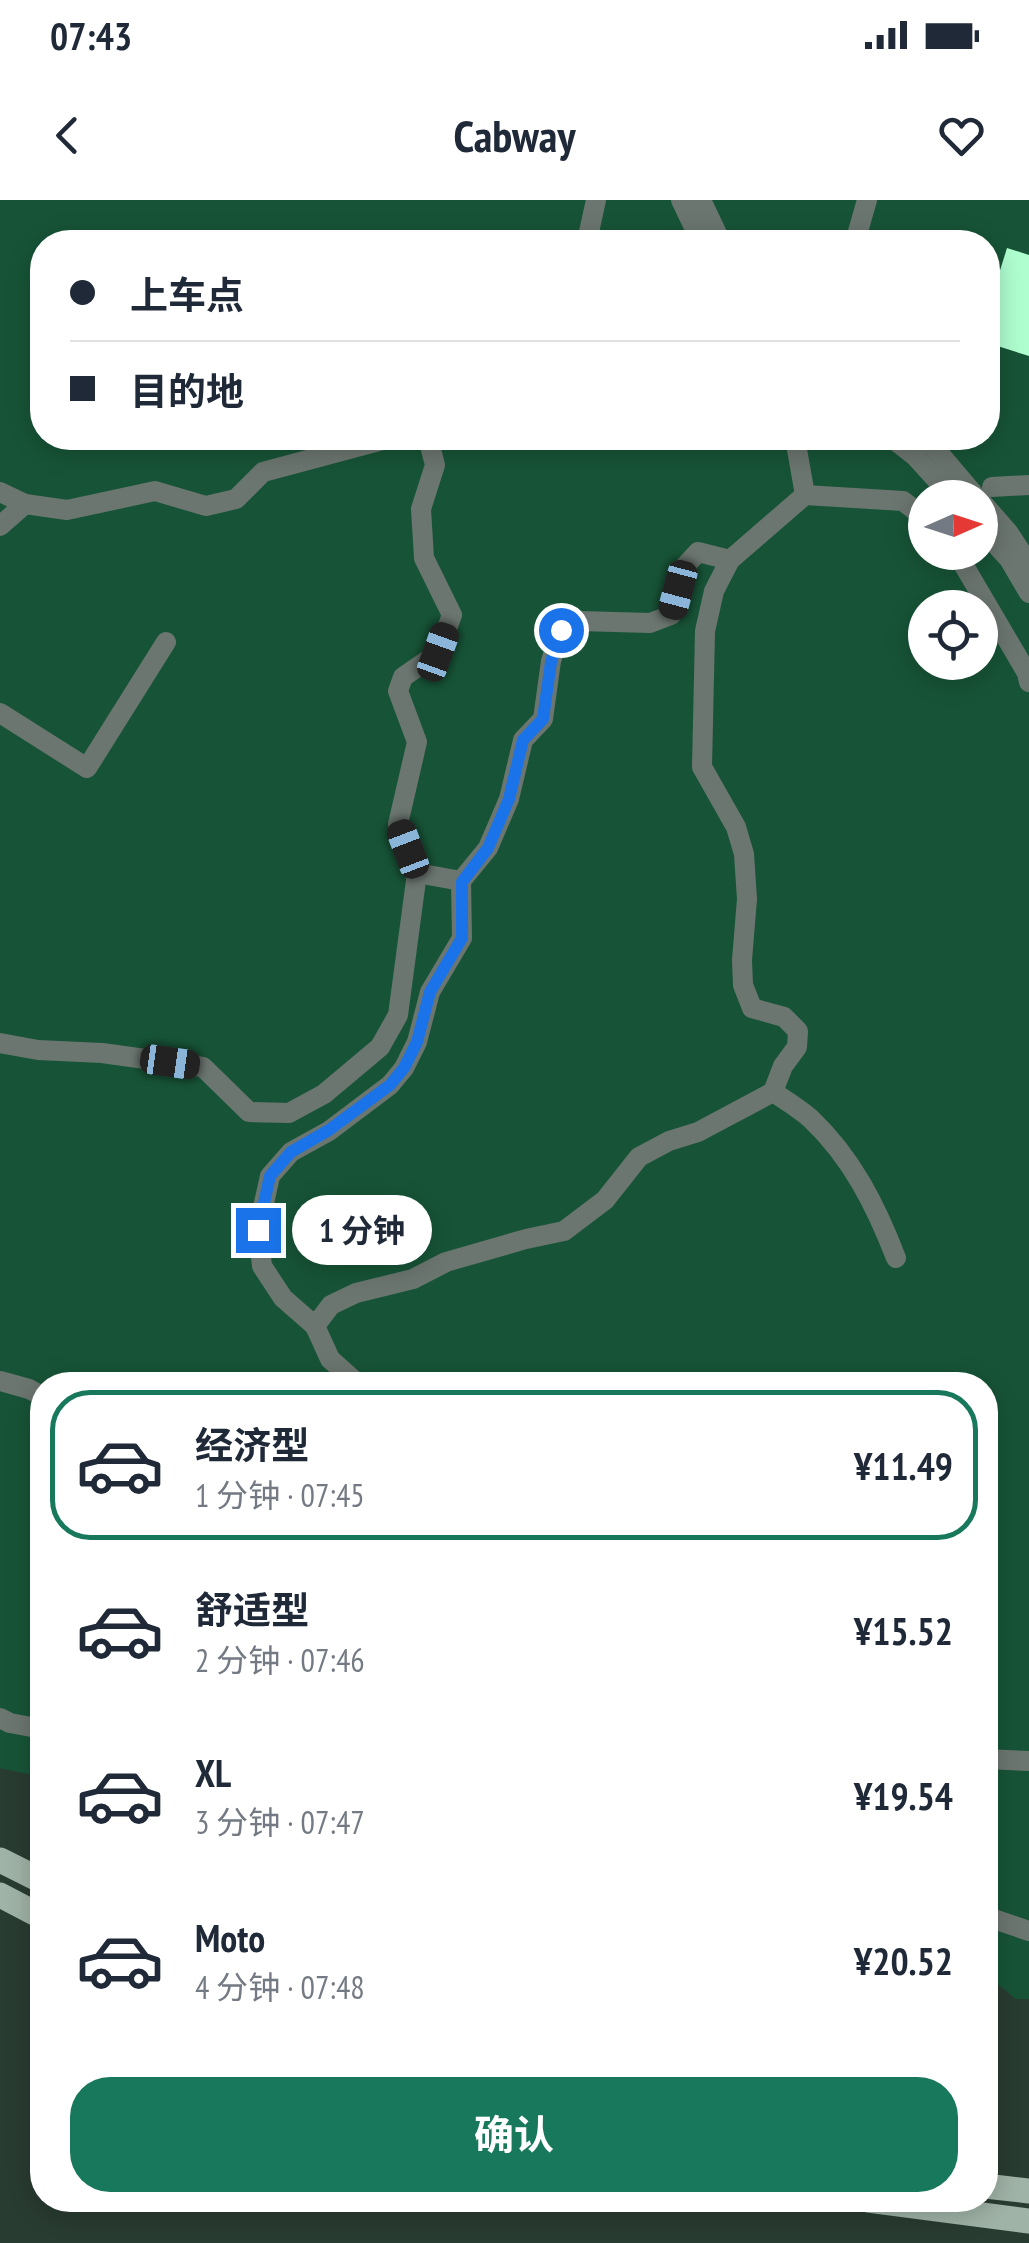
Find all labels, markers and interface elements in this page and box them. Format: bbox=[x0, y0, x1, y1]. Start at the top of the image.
text: 07:43 bbox=[50, 11, 132, 60]
text: Cabway bbox=[454, 106, 575, 164]
icon: back bbox=[40, 108, 95, 163]
icon: heart bbox=[934, 108, 989, 163]
text: 上车点 bbox=[130, 270, 244, 319]
text: 目的地 bbox=[130, 366, 244, 415]
north arrow bbox=[908, 480, 998, 570]
map controls bbox=[908, 480, 998, 680]
car bbox=[656, 557, 700, 623]
button: locate bbox=[908, 590, 998, 680]
route start bbox=[539, 608, 584, 653]
car bbox=[414, 619, 462, 685]
car bbox=[383, 816, 433, 882]
car bbox=[138, 1043, 202, 1081]
callout: 1 分钟 bbox=[293, 1195, 433, 1265]
route end bbox=[236, 1208, 281, 1253]
text: 1 分钟 bbox=[319, 1209, 405, 1251]
icon: car bbox=[75, 1420, 165, 1510]
text: 经济型 bbox=[195, 1420, 309, 1469]
text: ¥11.49 bbox=[854, 1441, 953, 1490]
text: 1 分钟 · 07:45 bbox=[195, 1474, 365, 1516]
icon: car bbox=[75, 1585, 165, 1675]
text: 舒适型 bbox=[195, 1585, 309, 1634]
text: ¥15.52 bbox=[854, 1606, 953, 1655]
text: 2 分钟 · 07:46 bbox=[195, 1639, 365, 1681]
text: XL bbox=[195, 1748, 231, 1797]
icon: car bbox=[75, 1750, 165, 1840]
text: ¥19.54 bbox=[854, 1771, 953, 1820]
text: 3 分钟 · 07:47 bbox=[195, 1801, 365, 1843]
text: Moto bbox=[195, 1913, 265, 1962]
icon: car bbox=[75, 1915, 165, 2005]
text: ¥20.52 bbox=[854, 1936, 953, 1985]
text: 4 分钟 · 07:48 bbox=[195, 1966, 365, 2008]
button: 确认 bbox=[70, 2077, 958, 2192]

